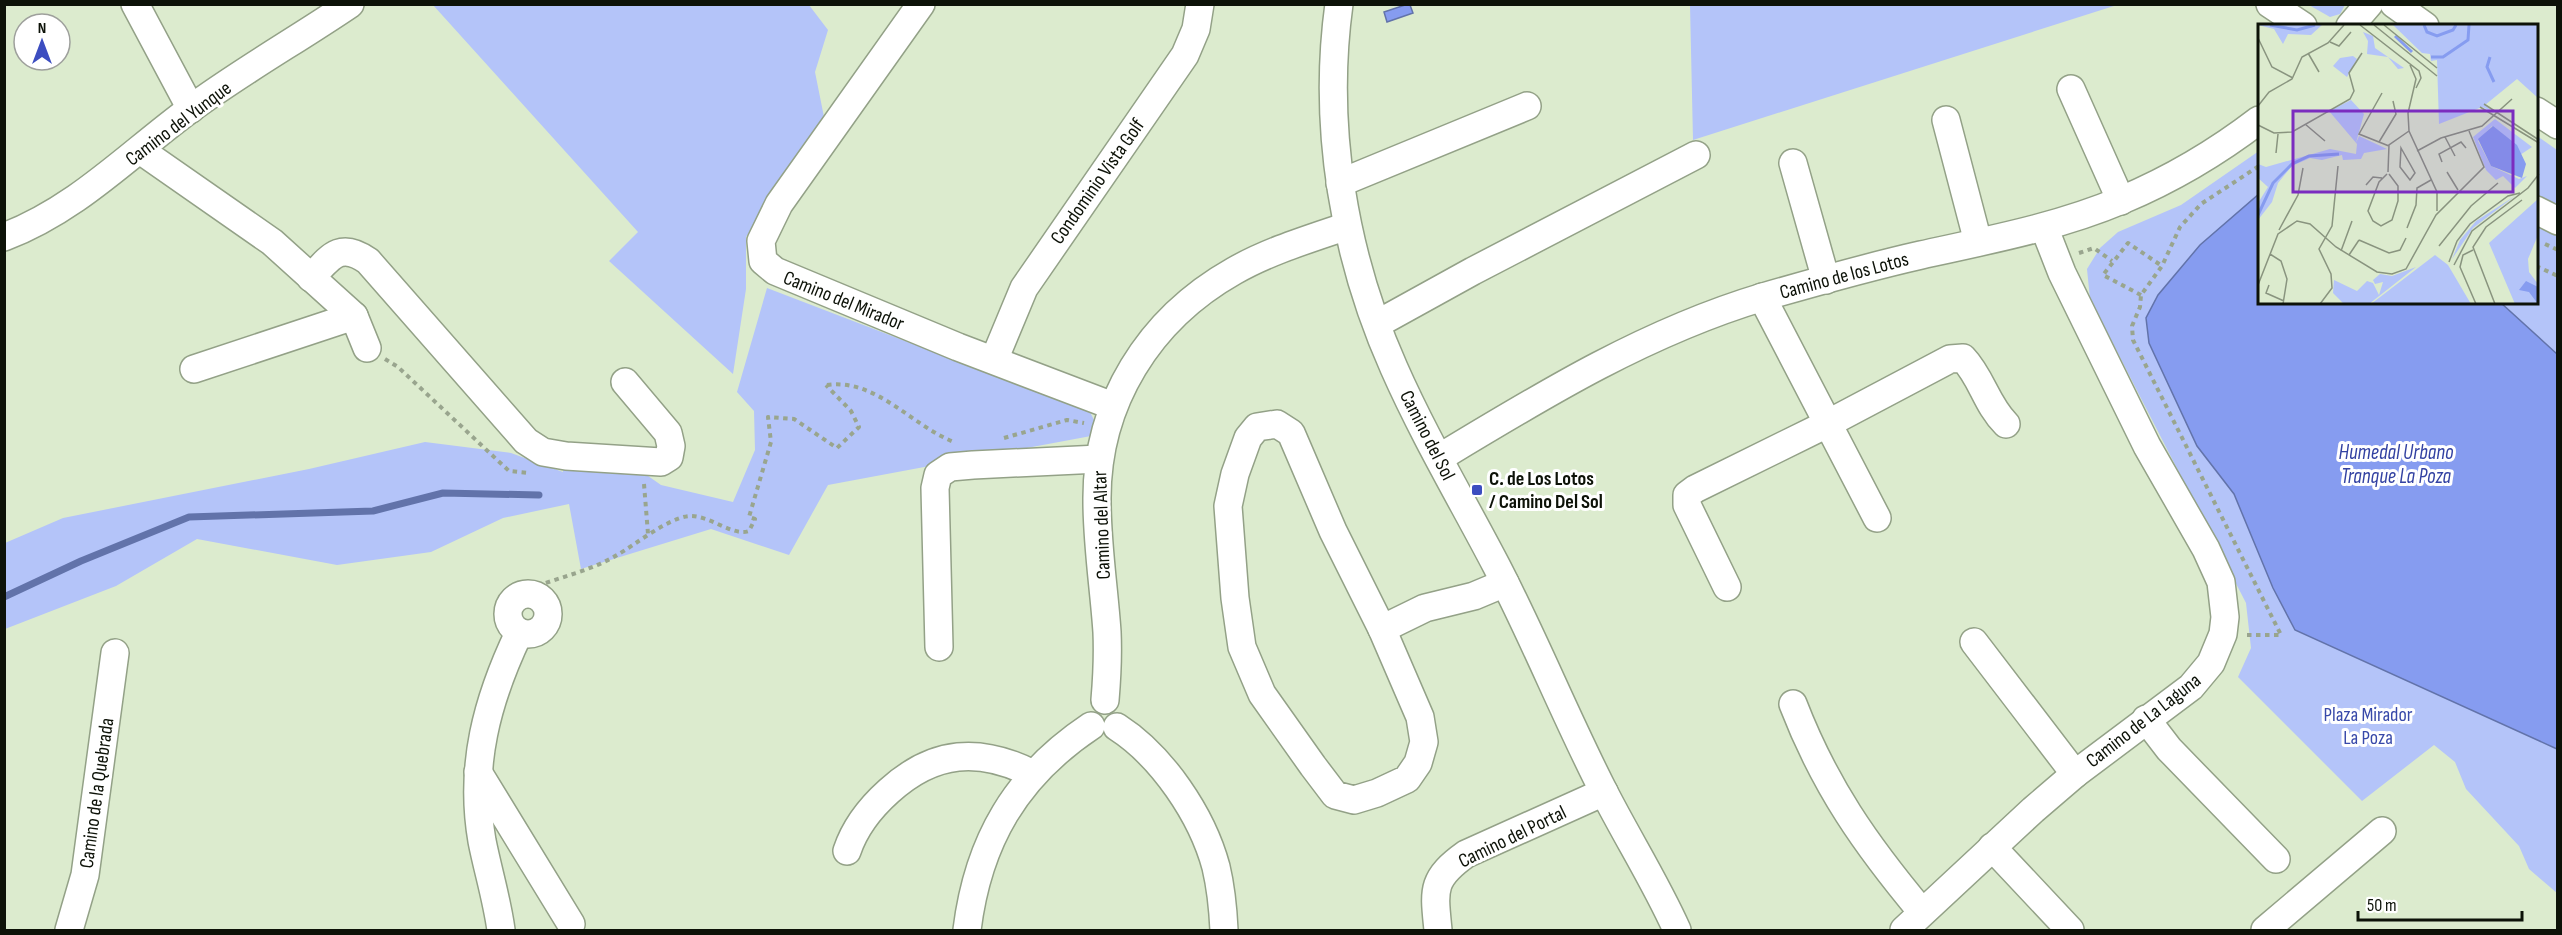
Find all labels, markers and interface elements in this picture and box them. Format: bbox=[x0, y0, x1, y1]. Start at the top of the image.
north arrow bbox=[12, 12, 72, 72]
text: N bbox=[38, 19, 46, 38]
inset map bbox=[2258, 24, 2538, 304]
street label: Camino del Yunque bbox=[121, 76, 236, 171]
street label: Condominio Vista Golf bbox=[1046, 114, 1150, 249]
street label: Camino de los Lotos bbox=[1777, 247, 1911, 305]
street label: Camino del Mirador bbox=[780, 266, 908, 336]
street label: Camino del Sol bbox=[1394, 387, 1460, 484]
water label: Humedal Urbano Tranque La Poza bbox=[2338, 440, 2454, 489]
place label: C. de Los Lotos / Camino Del Sol bbox=[1489, 467, 1603, 514]
street label: Camino del Altar bbox=[1088, 470, 1116, 580]
marker: C. de Los Lotos / Camino Del Sol bbox=[1470, 483, 1484, 497]
street label: Camino de La Laguna bbox=[2081, 668, 2206, 773]
park label: Plaza Mirador La Poza bbox=[2323, 703, 2413, 750]
street label: Camino de la Quebrada bbox=[75, 716, 119, 870]
street label: Camino del Portal bbox=[1455, 800, 1570, 873]
scale bar bbox=[2358, 884, 2522, 922]
text: 50 m bbox=[2367, 895, 2397, 916]

